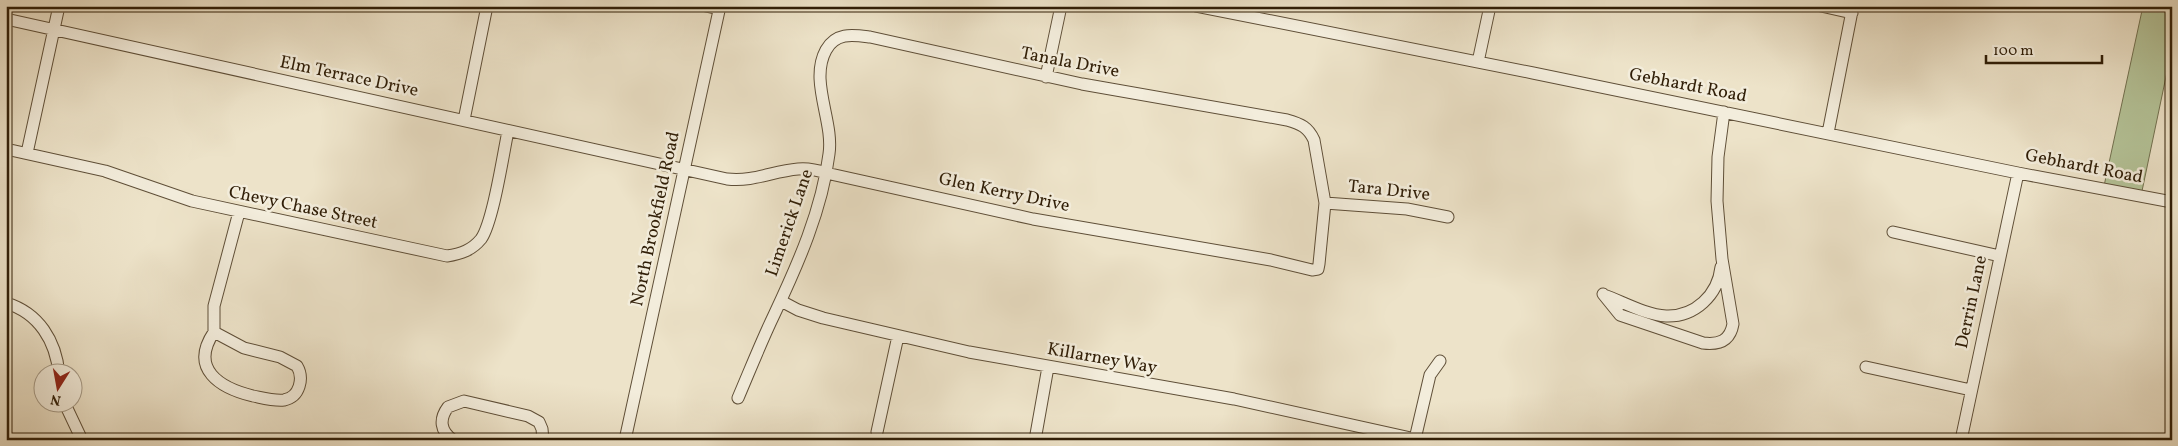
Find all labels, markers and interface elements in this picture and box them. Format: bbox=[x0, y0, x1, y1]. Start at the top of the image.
scale bar bbox=[1986, 32, 2102, 64]
street label: Tanala Drive bbox=[1019, 41, 1121, 85]
text: 100 m bbox=[1993, 41, 2033, 62]
street label: Elm Terrace Drive bbox=[277, 50, 421, 104]
street label: Gebhardt Road bbox=[1627, 62, 1749, 110]
street label: North Brookfield Road bbox=[625, 129, 687, 309]
street label: Gebhardt Road bbox=[2023, 143, 2145, 191]
street label: Limerick Lane bbox=[760, 166, 820, 280]
street label: Glen Kerry Drive bbox=[936, 167, 1072, 219]
street label: Tara Drive bbox=[1347, 174, 1431, 208]
street label: Chevy Chase Street bbox=[226, 180, 380, 236]
street label: Derrin Lane bbox=[1950, 253, 1994, 351]
street label: Killarney Way bbox=[1045, 337, 1159, 381]
north arrow bbox=[32, 364, 82, 414]
text: N bbox=[49, 389, 63, 410]

